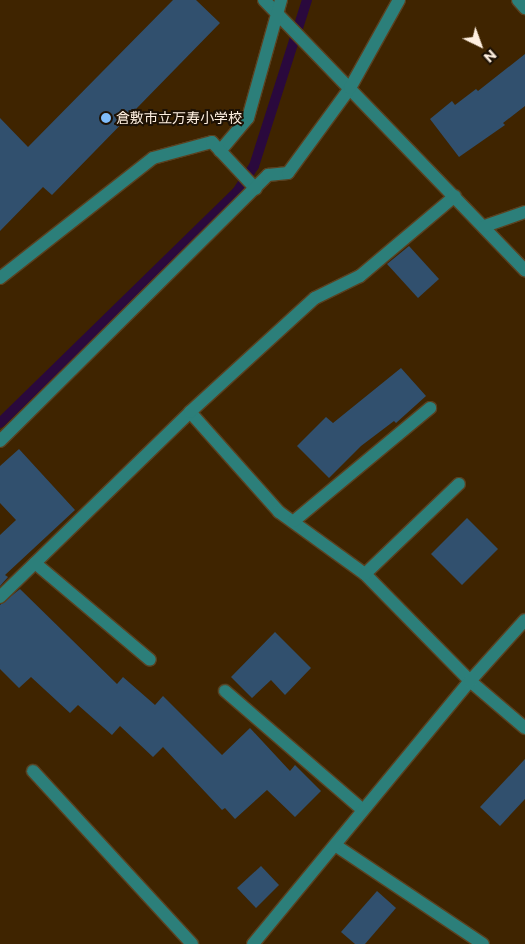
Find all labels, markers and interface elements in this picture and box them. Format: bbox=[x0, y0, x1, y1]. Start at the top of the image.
north arrow bbox=[455, 20, 505, 70]
text: N bbox=[480, 46, 500, 67]
place label: 倉敷市立万寿小学校 bbox=[116, 110, 242, 126]
marker: 倉敷市立万寿小学校 bbox=[100, 112, 112, 124]

